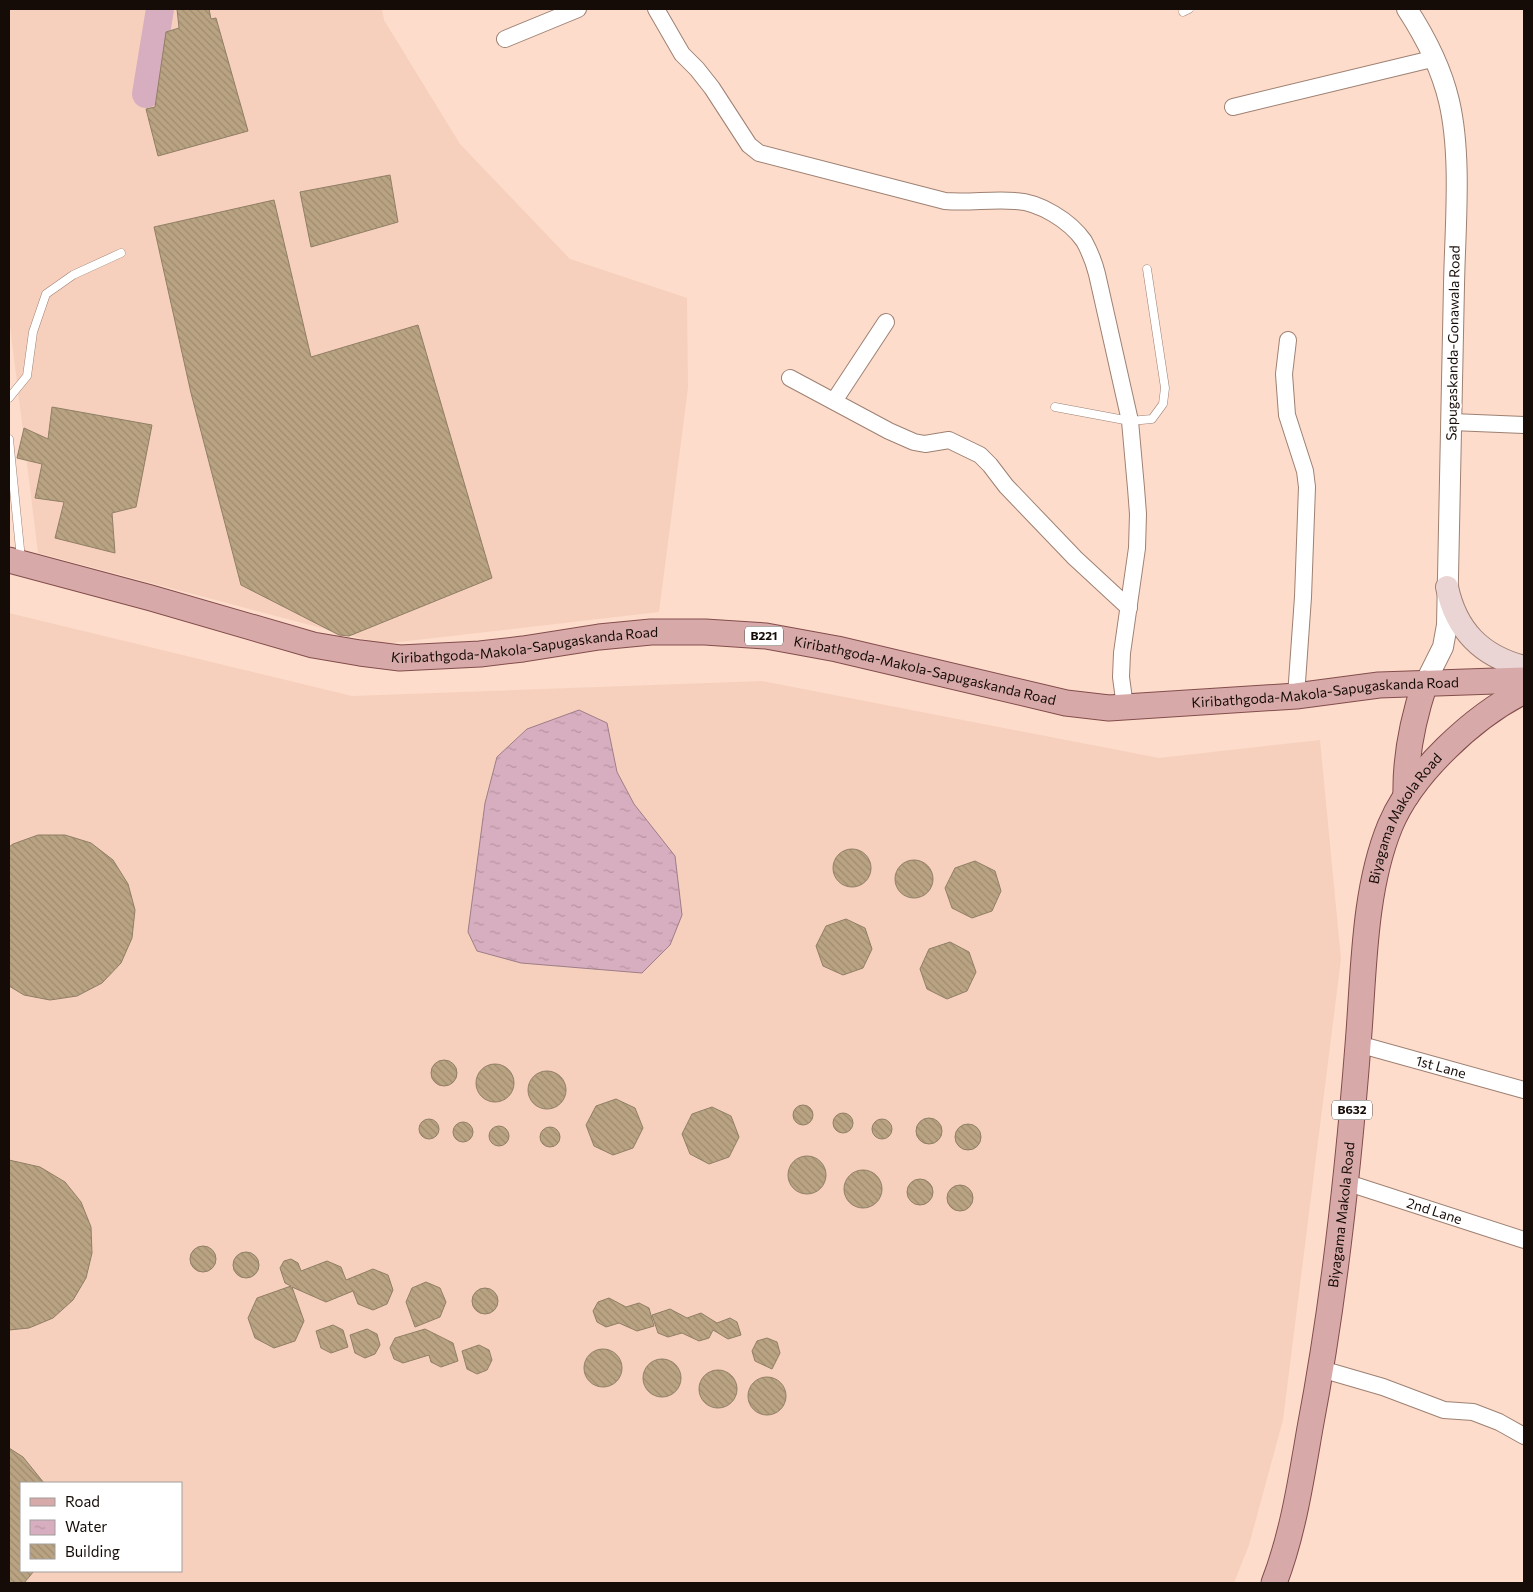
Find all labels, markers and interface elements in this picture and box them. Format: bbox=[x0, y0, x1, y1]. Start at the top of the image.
street label: Sapugaskanda-Gonawala Road bbox=[1442, 245, 1463, 441]
street label: Kiribathgoda-Makola-Sapugaskanda Road bbox=[390, 623, 658, 666]
road number: B221 bbox=[745, 626, 783, 646]
street label: Kiribathgoda-Makola-Sapugaskanda Road bbox=[793, 632, 1058, 708]
street label: Kiribathgoda-Makola-Sapugaskanda Road bbox=[1191, 673, 1459, 711]
street label: Biyagama Makola Road bbox=[1364, 749, 1445, 885]
street label: 1st Lane bbox=[1414, 1051, 1468, 1082]
road number: B632 bbox=[1332, 1100, 1372, 1120]
street label: Biyagama Makola Road bbox=[1324, 1141, 1358, 1289]
street label: 2nd Lane bbox=[1405, 1194, 1464, 1227]
legend bbox=[20, 1482, 182, 1572]
text: Road bbox=[65, 1492, 100, 1510]
text: Water bbox=[65, 1517, 107, 1535]
text: Building bbox=[65, 1542, 120, 1560]

